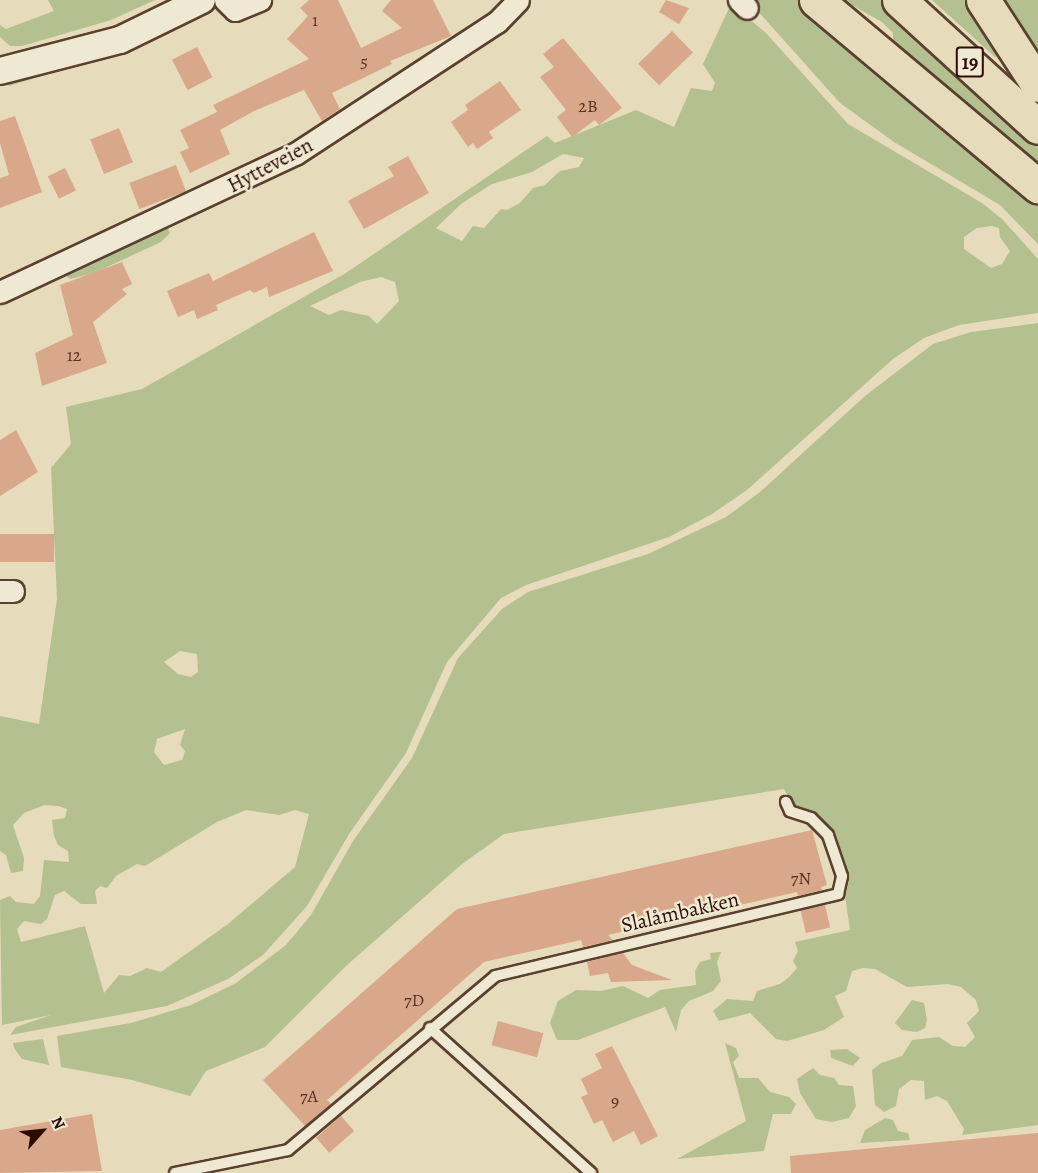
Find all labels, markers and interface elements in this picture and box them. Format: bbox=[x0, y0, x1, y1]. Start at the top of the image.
house number: 1 bbox=[312, 9, 318, 31]
road number: 19 bbox=[955, 45, 985, 79]
house number: 5 bbox=[360, 50, 368, 72]
house number: 2B bbox=[578, 95, 598, 117]
street label: Hytteveien bbox=[223, 132, 317, 198]
house number: 12 bbox=[67, 344, 81, 366]
house number: 7N bbox=[791, 867, 811, 889]
street label: Slalåmbakken bbox=[619, 886, 741, 938]
house number: 7D bbox=[404, 989, 424, 1011]
house number: 7A bbox=[300, 1085, 318, 1107]
house number: 9 bbox=[611, 1090, 619, 1112]
north arrow bbox=[12, 1101, 72, 1161]
text: N bbox=[46, 1113, 70, 1133]

